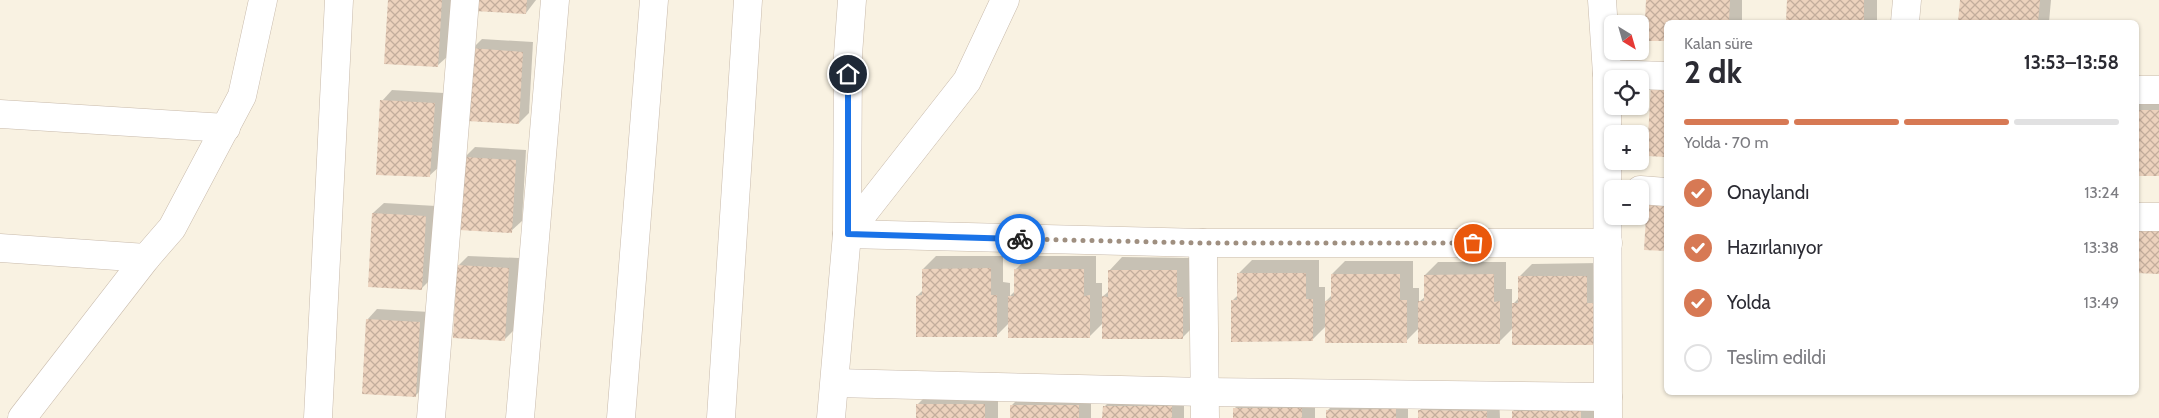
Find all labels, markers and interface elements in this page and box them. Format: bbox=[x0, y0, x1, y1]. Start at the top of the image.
north arrow bbox=[1604, 15, 1649, 60]
map controls bbox=[1604, 15, 1649, 225]
text: Kalan süre bbox=[1684, 34, 1753, 53]
text: 13:53–13:58 bbox=[2024, 51, 2119, 74]
text: 2 dk bbox=[1684, 52, 1742, 91]
pin bbox=[827, 53, 869, 95]
icon: home bbox=[834, 60, 862, 88]
button: locate bbox=[1604, 70, 1649, 115]
button: + bbox=[1604, 125, 1649, 170]
text: Yolda · 70 m bbox=[1684, 133, 1768, 152]
icon: check bbox=[1684, 179, 1712, 207]
button: − bbox=[1604, 180, 1649, 225]
text: Onaylandı bbox=[1727, 181, 1809, 204]
text: 13:24 bbox=[2084, 183, 2119, 202]
courier bbox=[995, 214, 1045, 264]
pin bbox=[1452, 222, 1494, 264]
icon: bike bbox=[1006, 225, 1034, 253]
icon: bag bbox=[1459, 229, 1487, 257]
icon: check bbox=[1684, 234, 1712, 262]
text: Hazırlanıyor bbox=[1727, 236, 1822, 259]
text: 13:38 bbox=[2083, 238, 2119, 257]
icon: check bbox=[1684, 289, 1712, 317]
text: Yolda bbox=[1727, 291, 1771, 314]
text: 13:49 bbox=[2083, 293, 2119, 312]
text: Teslim edildi bbox=[1727, 346, 1826, 369]

